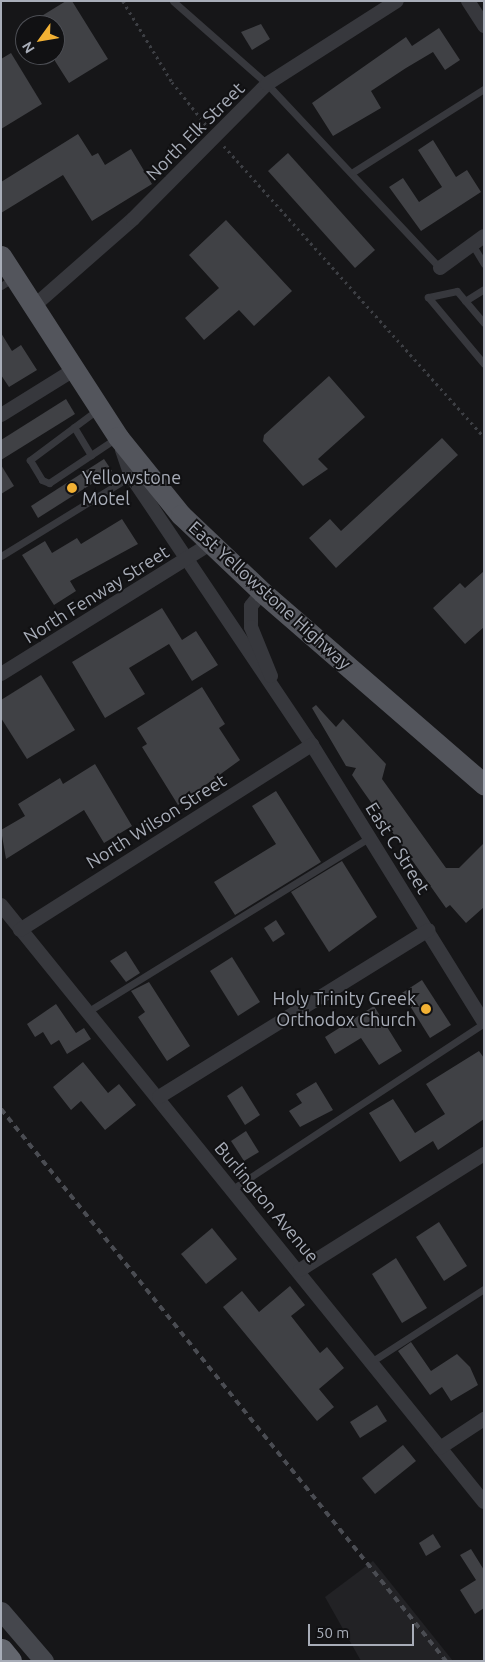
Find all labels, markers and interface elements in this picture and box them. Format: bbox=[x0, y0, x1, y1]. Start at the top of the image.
north arrow bbox=[15, 15, 65, 65]
text: N bbox=[19, 39, 38, 56]
street label: North Elk Street bbox=[141, 77, 249, 185]
place label: Yellowstone Motel bbox=[82, 467, 181, 509]
marker: Yellowstone Motel bbox=[66, 482, 78, 494]
street label: East Yellowstone Highway bbox=[184, 516, 356, 674]
street label: North Fenway Street bbox=[19, 540, 173, 648]
street label: North Wilson Street bbox=[82, 769, 230, 873]
street label: East C Street bbox=[361, 798, 435, 898]
place label: Holy Trinity Greek Orthodox Church bbox=[273, 988, 416, 1030]
marker: Holy Trinity Greek Orthodox Church bbox=[420, 1003, 432, 1015]
street label: Burlington Avenue bbox=[210, 1137, 324, 1267]
scale bar bbox=[310, 1614, 416, 1646]
text: 50 m bbox=[316, 1624, 349, 1641]

